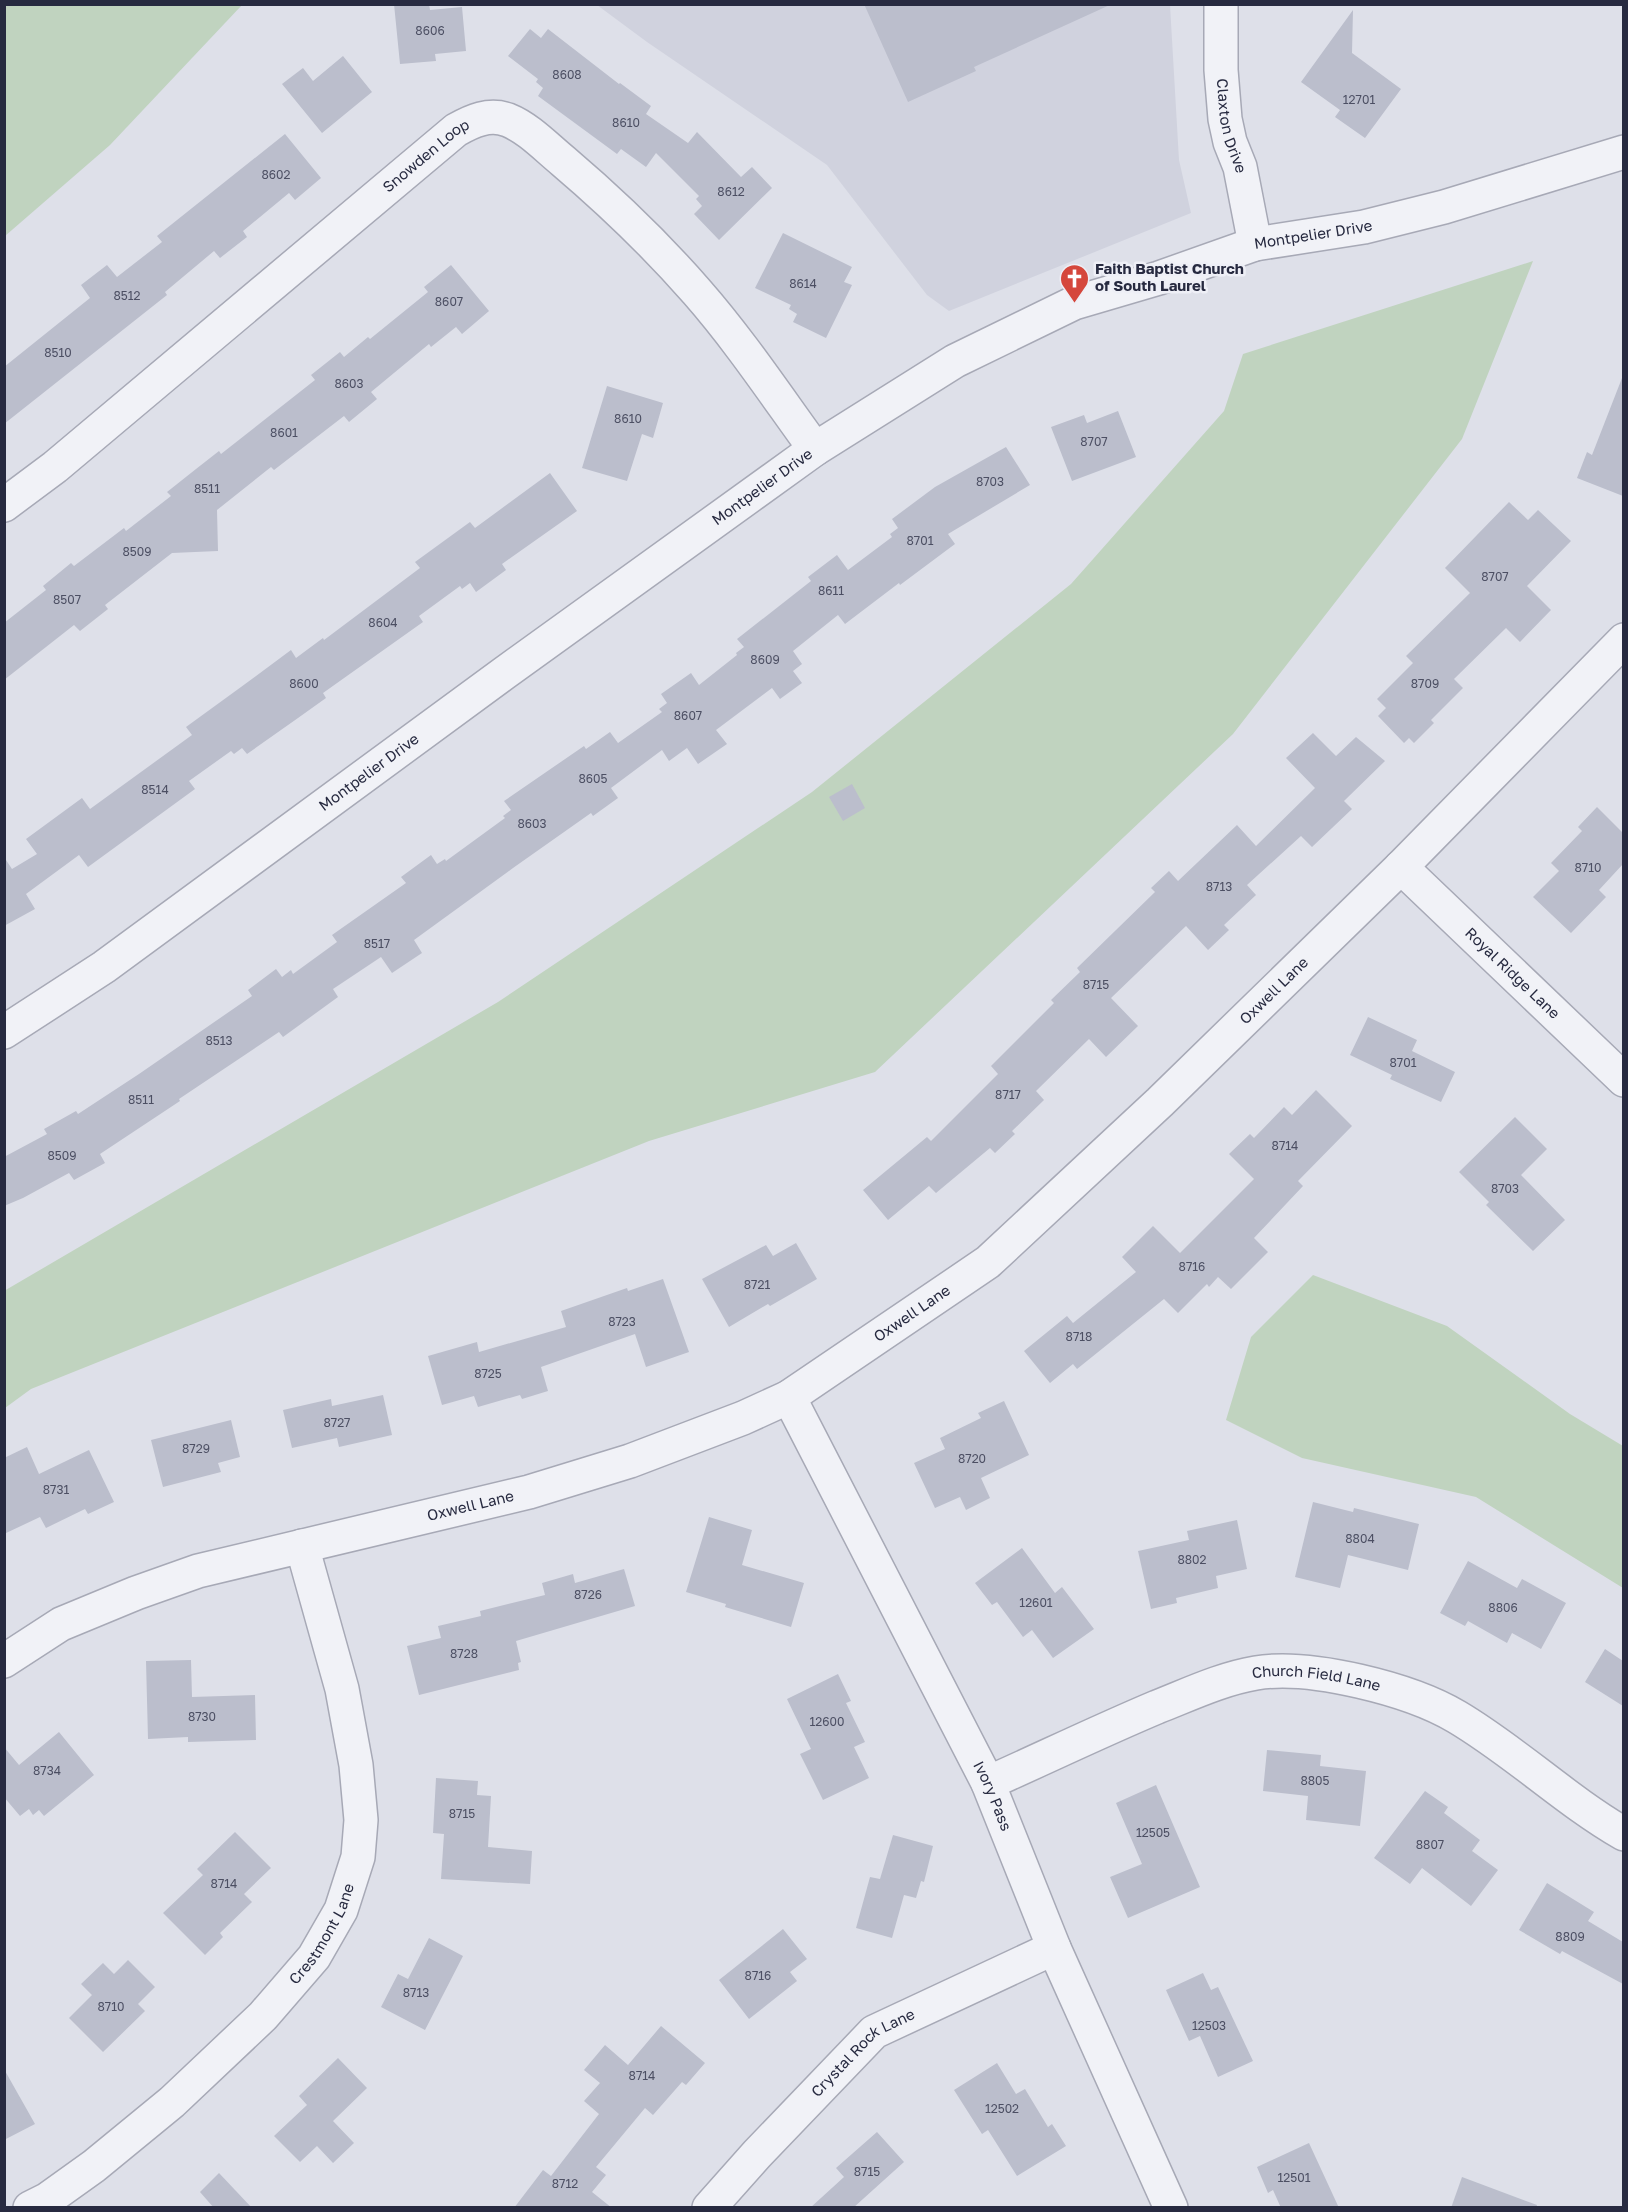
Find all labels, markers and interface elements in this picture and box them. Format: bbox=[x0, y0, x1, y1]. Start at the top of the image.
house number: 8606 bbox=[415, 23, 445, 38]
house number: 8608 bbox=[552, 67, 582, 82]
street label: Claxton Drive bbox=[1214, 78, 1251, 175]
house number: 12701 bbox=[1343, 92, 1375, 107]
street label: Snowden Loop bbox=[379, 115, 472, 196]
house number: 8610 bbox=[612, 115, 640, 130]
house number: 8602 bbox=[262, 167, 291, 182]
house number: 8612 bbox=[717, 184, 745, 199]
street label: Montpelier Drive bbox=[1253, 215, 1374, 252]
place label: Faith Baptist Church of South Laurel bbox=[1095, 259, 1244, 294]
church icon: Faith Baptist Church of South Laurel bbox=[1058, 262, 1090, 304]
house number: 8614 bbox=[789, 276, 817, 291]
house number: 8512 bbox=[113, 288, 141, 303]
house number: 8607 bbox=[435, 294, 463, 309]
house number: 8510 bbox=[44, 345, 72, 360]
house number: 8603 bbox=[334, 376, 364, 391]
house number: 8610 bbox=[614, 411, 642, 426]
house number: 8601 bbox=[270, 425, 298, 440]
house number: 8707 bbox=[1080, 434, 1108, 449]
street label: Montpelier Drive bbox=[708, 444, 816, 528]
house number: 8703 bbox=[976, 474, 1004, 489]
house number: 8511 bbox=[194, 481, 220, 496]
house number: 8701 bbox=[907, 533, 934, 548]
house number: 8509 bbox=[123, 544, 151, 559]
house number: 8707 bbox=[1481, 569, 1509, 584]
house number: 8611 bbox=[818, 583, 844, 598]
house number: 8507 bbox=[53, 592, 81, 607]
house number: 8604 bbox=[368, 615, 398, 630]
house number: 8609 bbox=[750, 652, 780, 667]
house number: 8600 bbox=[289, 676, 319, 691]
house number: 8709 bbox=[1411, 676, 1439, 691]
house number: 8607 bbox=[674, 708, 702, 723]
street label: Montpelier Drive bbox=[315, 729, 422, 814]
house number: 8605 bbox=[579, 771, 608, 786]
house number: 8514 bbox=[141, 782, 169, 797]
house number: 8603 bbox=[517, 816, 547, 831]
house number: 8710 bbox=[1575, 860, 1601, 875]
house number: 8713 bbox=[1206, 879, 1232, 894]
street label: Royal Ridge Lane bbox=[1462, 923, 1564, 1022]
house number: 8517 bbox=[364, 936, 390, 951]
street label: Oxwell Lane bbox=[1235, 952, 1312, 1027]
house number: 8715 bbox=[1083, 977, 1109, 992]
house number: 8513 bbox=[205, 1033, 233, 1048]
house number: 8701 bbox=[1390, 1055, 1417, 1070]
house number: 8717 bbox=[995, 1087, 1021, 1102]
house number: 8511 bbox=[128, 1092, 154, 1107]
house number: 8714 bbox=[1272, 1138, 1298, 1153]
house number: 8509 bbox=[48, 1148, 76, 1163]
house number: 8703 bbox=[1491, 1181, 1519, 1196]
house number: 8716 bbox=[1179, 1259, 1205, 1274]
house number: 8721 bbox=[744, 1277, 770, 1292]
street label: Oxwell Lane bbox=[870, 1280, 953, 1345]
house number: 8723 bbox=[608, 1314, 636, 1329]
house number: 8718 bbox=[1066, 1329, 1092, 1344]
house number: 8725 bbox=[474, 1366, 502, 1381]
house number: 8727 bbox=[323, 1415, 351, 1430]
house number: 8729 bbox=[182, 1441, 210, 1456]
house number: 8720 bbox=[958, 1451, 986, 1466]
house number: 8731 bbox=[43, 1482, 69, 1497]
street label: Oxwell Lane bbox=[425, 1486, 516, 1524]
house number: 8804 bbox=[1345, 1531, 1375, 1546]
house number: 8802 bbox=[1177, 1552, 1207, 1567]
house number: 8726 bbox=[574, 1587, 602, 1602]
house number: 12601 bbox=[1019, 1595, 1053, 1610]
house number: 8806 bbox=[1488, 1600, 1518, 1615]
house number: 8728 bbox=[450, 1646, 478, 1661]
street label: Church Field Lane bbox=[1250, 1661, 1383, 1694]
house number: 8730 bbox=[188, 1709, 216, 1724]
house number: 12600 bbox=[810, 1714, 844, 1729]
street label: Ivory Pass bbox=[970, 1758, 1016, 1833]
house number: 8734 bbox=[33, 1763, 61, 1778]
house number: 8805 bbox=[1300, 1773, 1330, 1788]
house number: 8715 bbox=[449, 1806, 475, 1821]
house number: 12505 bbox=[1136, 1825, 1170, 1840]
house number: 8807 bbox=[1416, 1837, 1444, 1852]
house number: 8714 bbox=[211, 1876, 237, 1891]
street label: Crestmont Lane bbox=[285, 1881, 357, 1987]
house number: 8809 bbox=[1555, 1929, 1585, 1944]
house number: 8716 bbox=[745, 1968, 771, 1983]
house number: 8713 bbox=[403, 1985, 429, 2000]
house number: 8710 bbox=[98, 1999, 124, 2014]
street label: Crystal Rock Lane bbox=[807, 2004, 918, 2100]
house number: 12503 bbox=[1192, 2018, 1226, 2033]
house number: 8714 bbox=[629, 2068, 655, 2083]
house number: 12502 bbox=[985, 2101, 1019, 2116]
house number: 8715 bbox=[854, 2164, 880, 2179]
house number: 12501 bbox=[1277, 2170, 1311, 2185]
house number: 8712 bbox=[552, 2176, 578, 2191]

